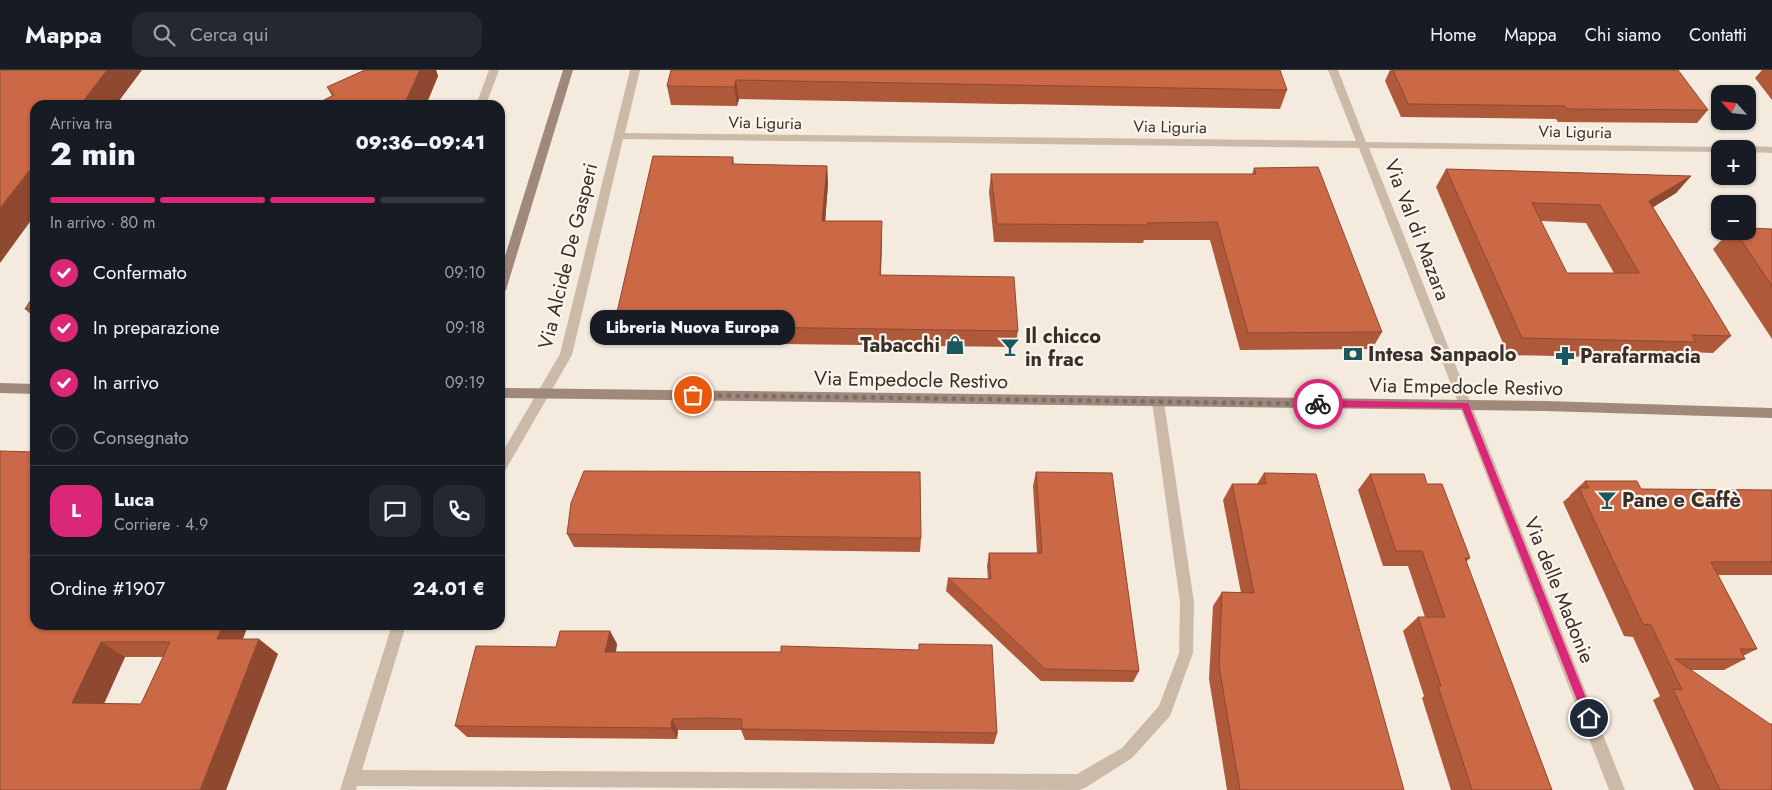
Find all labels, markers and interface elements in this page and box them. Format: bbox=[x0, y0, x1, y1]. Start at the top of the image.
search box bbox=[132, 12, 482, 57]
text: Mappa bbox=[25, 17, 102, 52]
icon: search bbox=[150, 21, 178, 49]
text: Cerca qui bbox=[190, 21, 269, 48]
text: Home bbox=[1430, 22, 1476, 48]
text: Mappa bbox=[1504, 22, 1557, 48]
text: Chi siamo bbox=[1585, 22, 1661, 48]
text: Contatti bbox=[1689, 22, 1747, 48]
north arrow bbox=[1711, 85, 1756, 130]
map controls bbox=[1711, 85, 1756, 240]
street label: Via Liguria bbox=[728, 111, 802, 135]
text: Arriva tra bbox=[50, 112, 112, 135]
street label: Via Liguria bbox=[1133, 115, 1207, 139]
street label: Via Liguria bbox=[1538, 120, 1612, 144]
text: 09:36–09:41 bbox=[356, 129, 485, 156]
text: 2 min bbox=[50, 131, 136, 177]
button: + bbox=[1711, 140, 1756, 185]
street label: Via Val di Mazara bbox=[1377, 155, 1457, 305]
street label: Via Alcide De Gasperi bbox=[531, 160, 605, 352]
button: − bbox=[1711, 195, 1756, 240]
text: In arrivo · 80 m bbox=[50, 211, 156, 234]
icon: check bbox=[50, 259, 78, 287]
text: Confermato bbox=[93, 259, 187, 286]
text: 09:10 bbox=[445, 261, 485, 284]
callout: Libreria Nuova Europa bbox=[590, 310, 796, 345]
icon: check bbox=[50, 314, 78, 342]
text: In preparazione bbox=[93, 314, 220, 341]
text: 09:18 bbox=[445, 316, 485, 339]
text: Libreria Nuova Europa bbox=[606, 316, 779, 339]
place label: Il chicco in frac bbox=[1025, 322, 1101, 374]
place label: Tabacchi bbox=[860, 331, 940, 360]
shop icon: Tabacchi bbox=[944, 334, 966, 356]
bar icon: Il chicco in frac bbox=[999, 336, 1021, 358]
place label: Intesa Sanpaolo bbox=[1368, 340, 1517, 369]
place label: Parafarmacia bbox=[1580, 342, 1701, 371]
bank icon: Intesa Sanpaolo bbox=[1342, 343, 1364, 365]
pharmacy icon: Parafarmacia bbox=[1554, 345, 1576, 367]
street label: Via Empedocle Restivo bbox=[814, 364, 1008, 396]
icon: check bbox=[50, 369, 78, 397]
text: In arrivo bbox=[93, 369, 159, 396]
text: 09:19 bbox=[445, 371, 485, 394]
street label: Via Empedocle Restivo bbox=[1369, 371, 1563, 403]
pin bbox=[672, 374, 714, 416]
courier bbox=[1293, 379, 1343, 429]
icon: bag bbox=[679, 381, 707, 409]
icon: bike bbox=[1304, 390, 1332, 418]
text: Consegnato bbox=[93, 424, 189, 451]
button: chat bbox=[369, 485, 421, 537]
button: phone bbox=[433, 485, 485, 537]
text: Luca bbox=[114, 486, 154, 513]
place label: Pane e Caffè bbox=[1622, 486, 1741, 515]
bar icon: Pane e Caffè bbox=[1596, 489, 1618, 511]
text: L bbox=[71, 497, 81, 524]
text: Corriere · 4.9 bbox=[114, 513, 208, 536]
street label: Via delle Madonie bbox=[1516, 513, 1602, 667]
text: Ordine #1907 bbox=[50, 575, 165, 602]
text: 24.01 € bbox=[413, 575, 485, 602]
pin bbox=[1568, 697, 1610, 739]
icon: home bbox=[1575, 704, 1603, 732]

